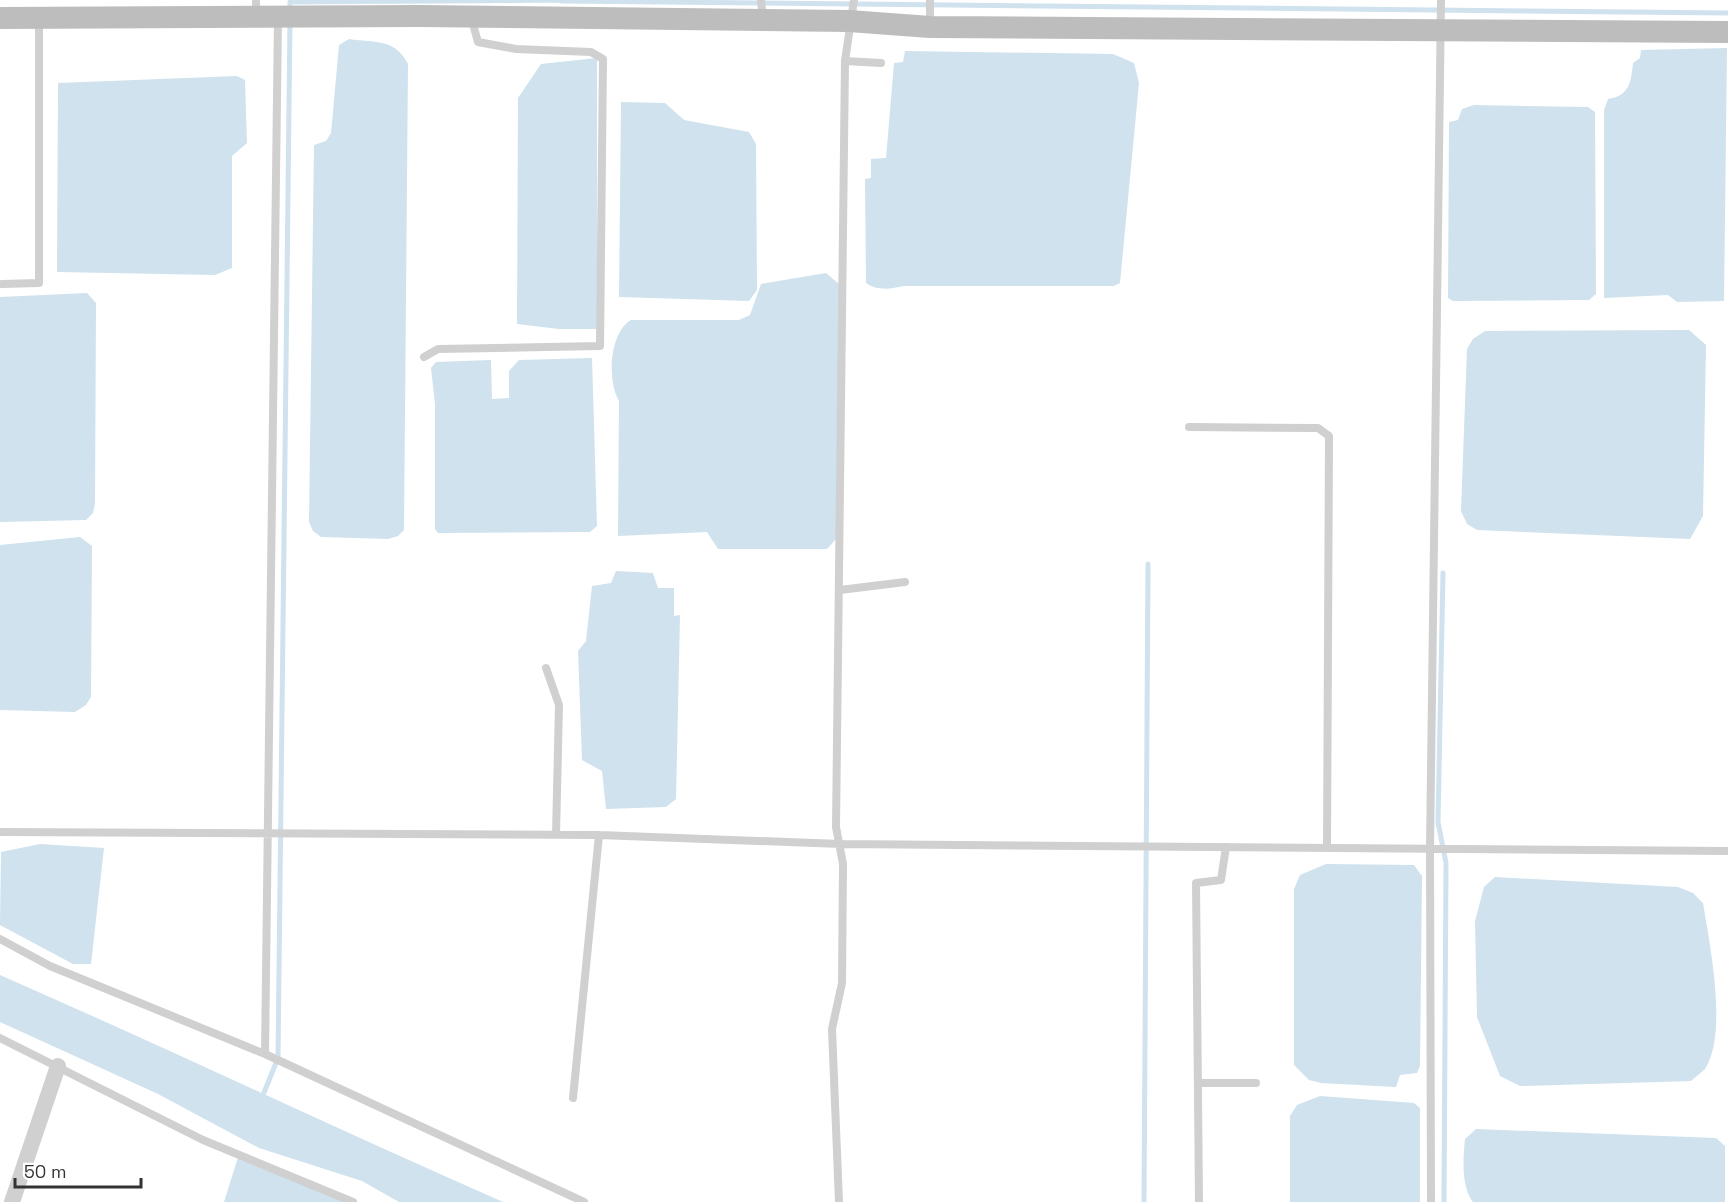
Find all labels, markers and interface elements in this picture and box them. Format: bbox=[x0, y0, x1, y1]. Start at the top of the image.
scale bar bbox=[15, 1151, 141, 1189]
text: 50 m bbox=[24, 1160, 66, 1183]

